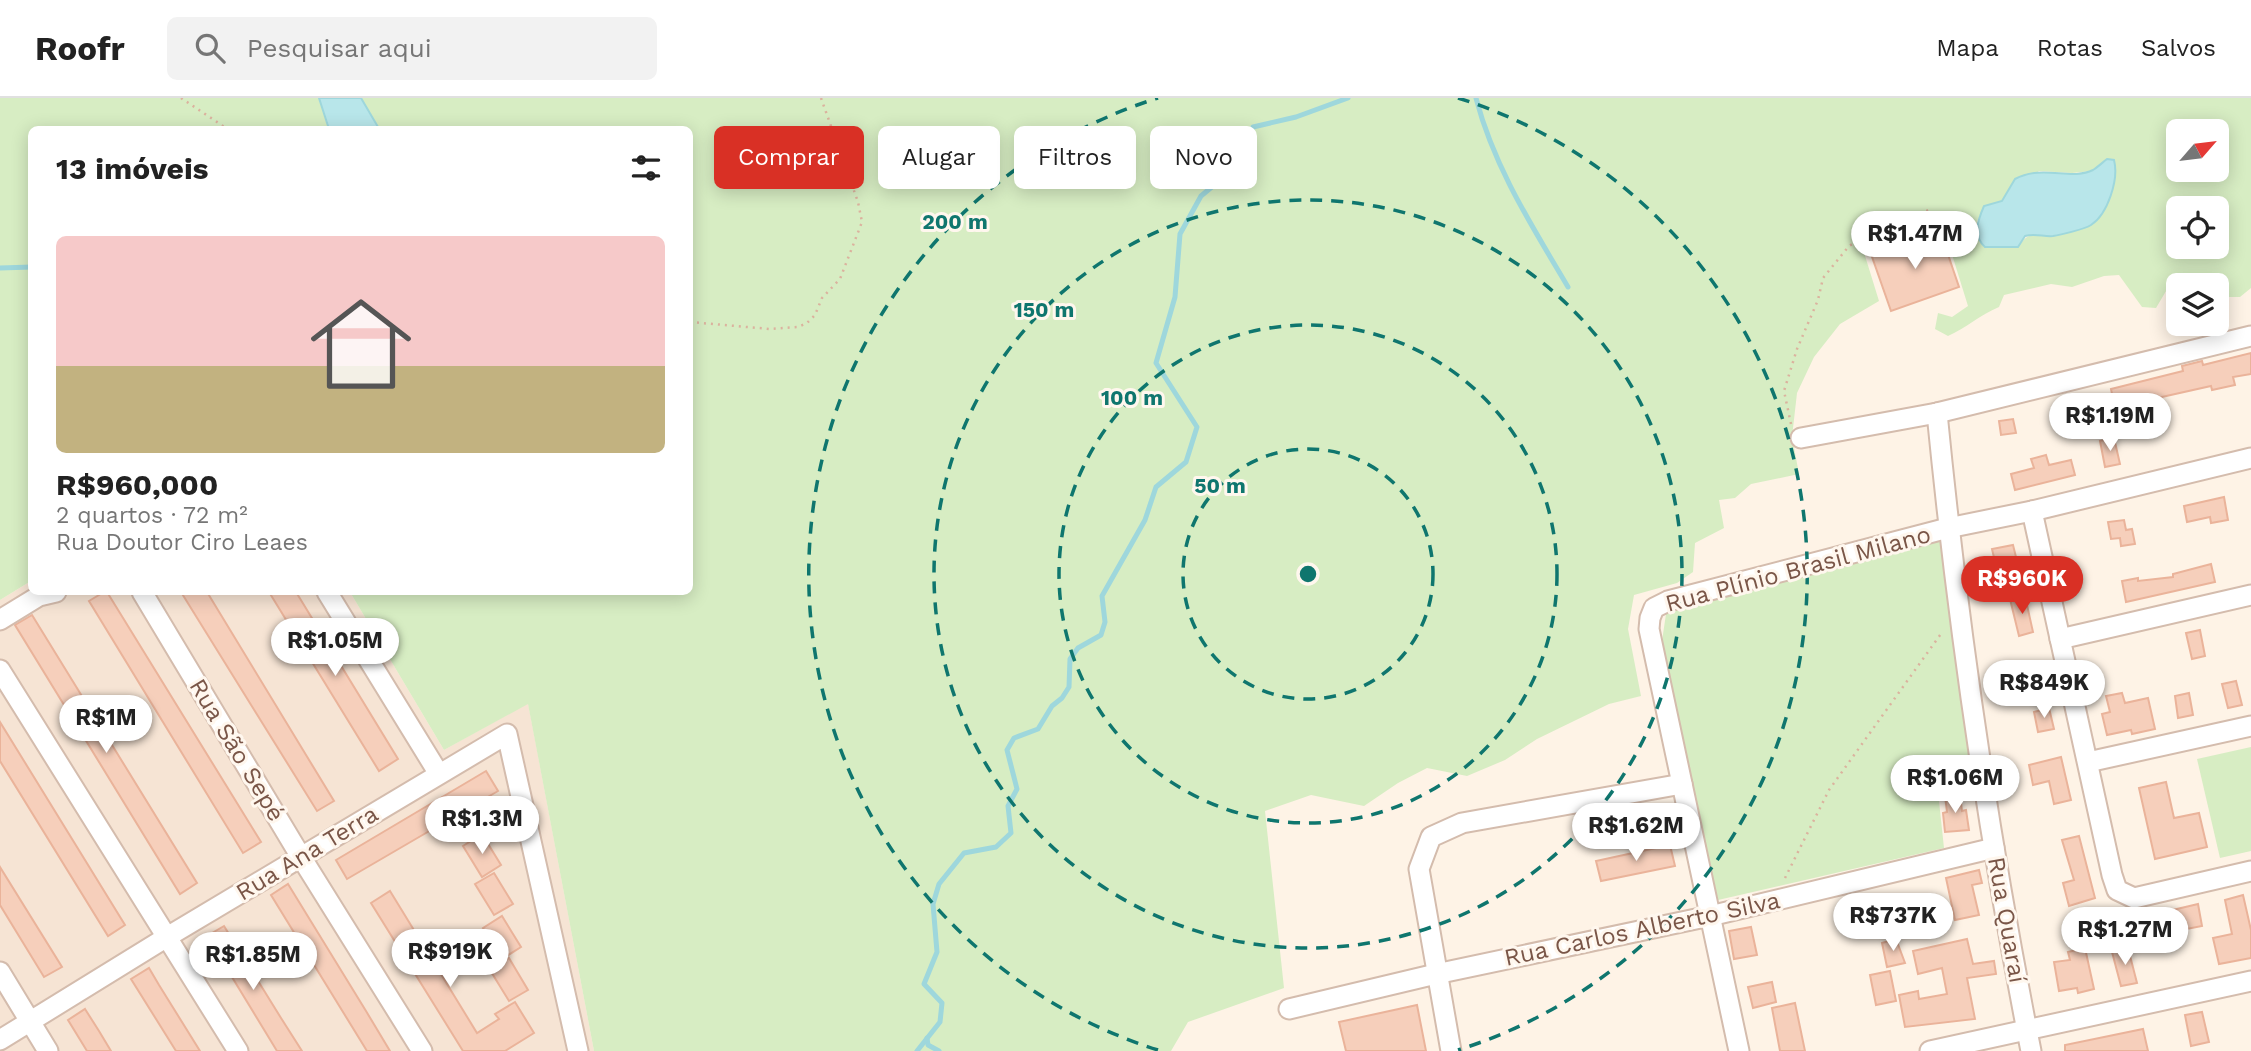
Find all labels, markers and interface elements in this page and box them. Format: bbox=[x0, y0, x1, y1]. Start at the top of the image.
search box bbox=[167, 17, 657, 80]
text: Roofr bbox=[35, 29, 125, 68]
icon: search bbox=[191, 29, 229, 67]
text: Pesquisar aqui bbox=[247, 33, 432, 63]
text: Mapa bbox=[1936, 34, 1999, 62]
text: Rotas bbox=[2037, 34, 2103, 62]
text: Salvos bbox=[2141, 34, 2216, 62]
north arrow bbox=[2166, 119, 2230, 182]
map controls bbox=[2166, 119, 2229, 336]
chip: Comprar bbox=[714, 126, 864, 189]
chip: Alugar bbox=[878, 126, 1000, 189]
chip: Filtros bbox=[1014, 126, 1136, 189]
chip: Novo bbox=[1150, 126, 1257, 189]
icon: filters bbox=[627, 149, 665, 187]
text: 13 imóveis bbox=[56, 151, 209, 186]
button: locate bbox=[2166, 196, 2229, 259]
text: 200 m bbox=[922, 209, 988, 234]
pin: R$1.47M bbox=[1850, 212, 1980, 271]
text: R$1.47M bbox=[1867, 220, 1963, 247]
button: layers bbox=[2166, 273, 2229, 336]
icon: home bbox=[298, 281, 424, 407]
text: 150 m bbox=[1014, 297, 1074, 322]
text: 100 m bbox=[1101, 385, 1163, 410]
pin: R$1.19M bbox=[2045, 394, 2175, 453]
text: R$1.19M bbox=[2065, 402, 2155, 429]
text: R$960,000 bbox=[56, 467, 218, 502]
text: 50 m bbox=[1194, 473, 1246, 498]
text: 2 quartos · 72 m² bbox=[56, 502, 248, 529]
street label: Rua Plínio Brasil Milano bbox=[1662, 520, 1934, 618]
text: Rua Doutor Ciro Leaes bbox=[56, 529, 308, 556]
pin: R$960K bbox=[1965, 556, 2079, 616]
centre of rings bbox=[1296, 562, 1320, 586]
text: R$960K bbox=[1977, 565, 2067, 592]
pin: R$1.05M bbox=[270, 618, 400, 678]
text: R$1.05M bbox=[287, 627, 383, 654]
pin: R$849K bbox=[1987, 660, 2101, 720]
text: R$849K bbox=[1999, 669, 2089, 696]
street label: Rua São Sepé bbox=[183, 674, 291, 826]
pin: R$1M bbox=[65, 696, 147, 755]
text: R$1M bbox=[75, 704, 137, 731]
pin: R$1.06M bbox=[1890, 756, 2020, 815]
text: R$1.06M bbox=[1907, 764, 2003, 791]
pin: R$1.3M bbox=[425, 796, 539, 856]
street label: Rua Ana Terra bbox=[231, 800, 383, 906]
pin: R$1.62M bbox=[1571, 804, 1701, 863]
text: R$1.3M bbox=[441, 805, 523, 832]
text: R$1.62M bbox=[1588, 812, 1684, 839]
street label: Rua Quaraí bbox=[1982, 855, 2032, 985]
street label: Rua Carlos Alberto Silva bbox=[1502, 886, 1782, 972]
pin: R$737K bbox=[1836, 894, 1950, 953]
text: R$737K bbox=[1849, 902, 1937, 929]
pin: R$1.27M bbox=[2060, 908, 2190, 967]
text: R$1.27M bbox=[2077, 916, 2173, 943]
pin: R$919K bbox=[393, 930, 507, 989]
pin: R$1.85M bbox=[188, 932, 318, 992]
text: R$919K bbox=[408, 938, 492, 965]
text: R$1.85M bbox=[205, 941, 301, 968]

